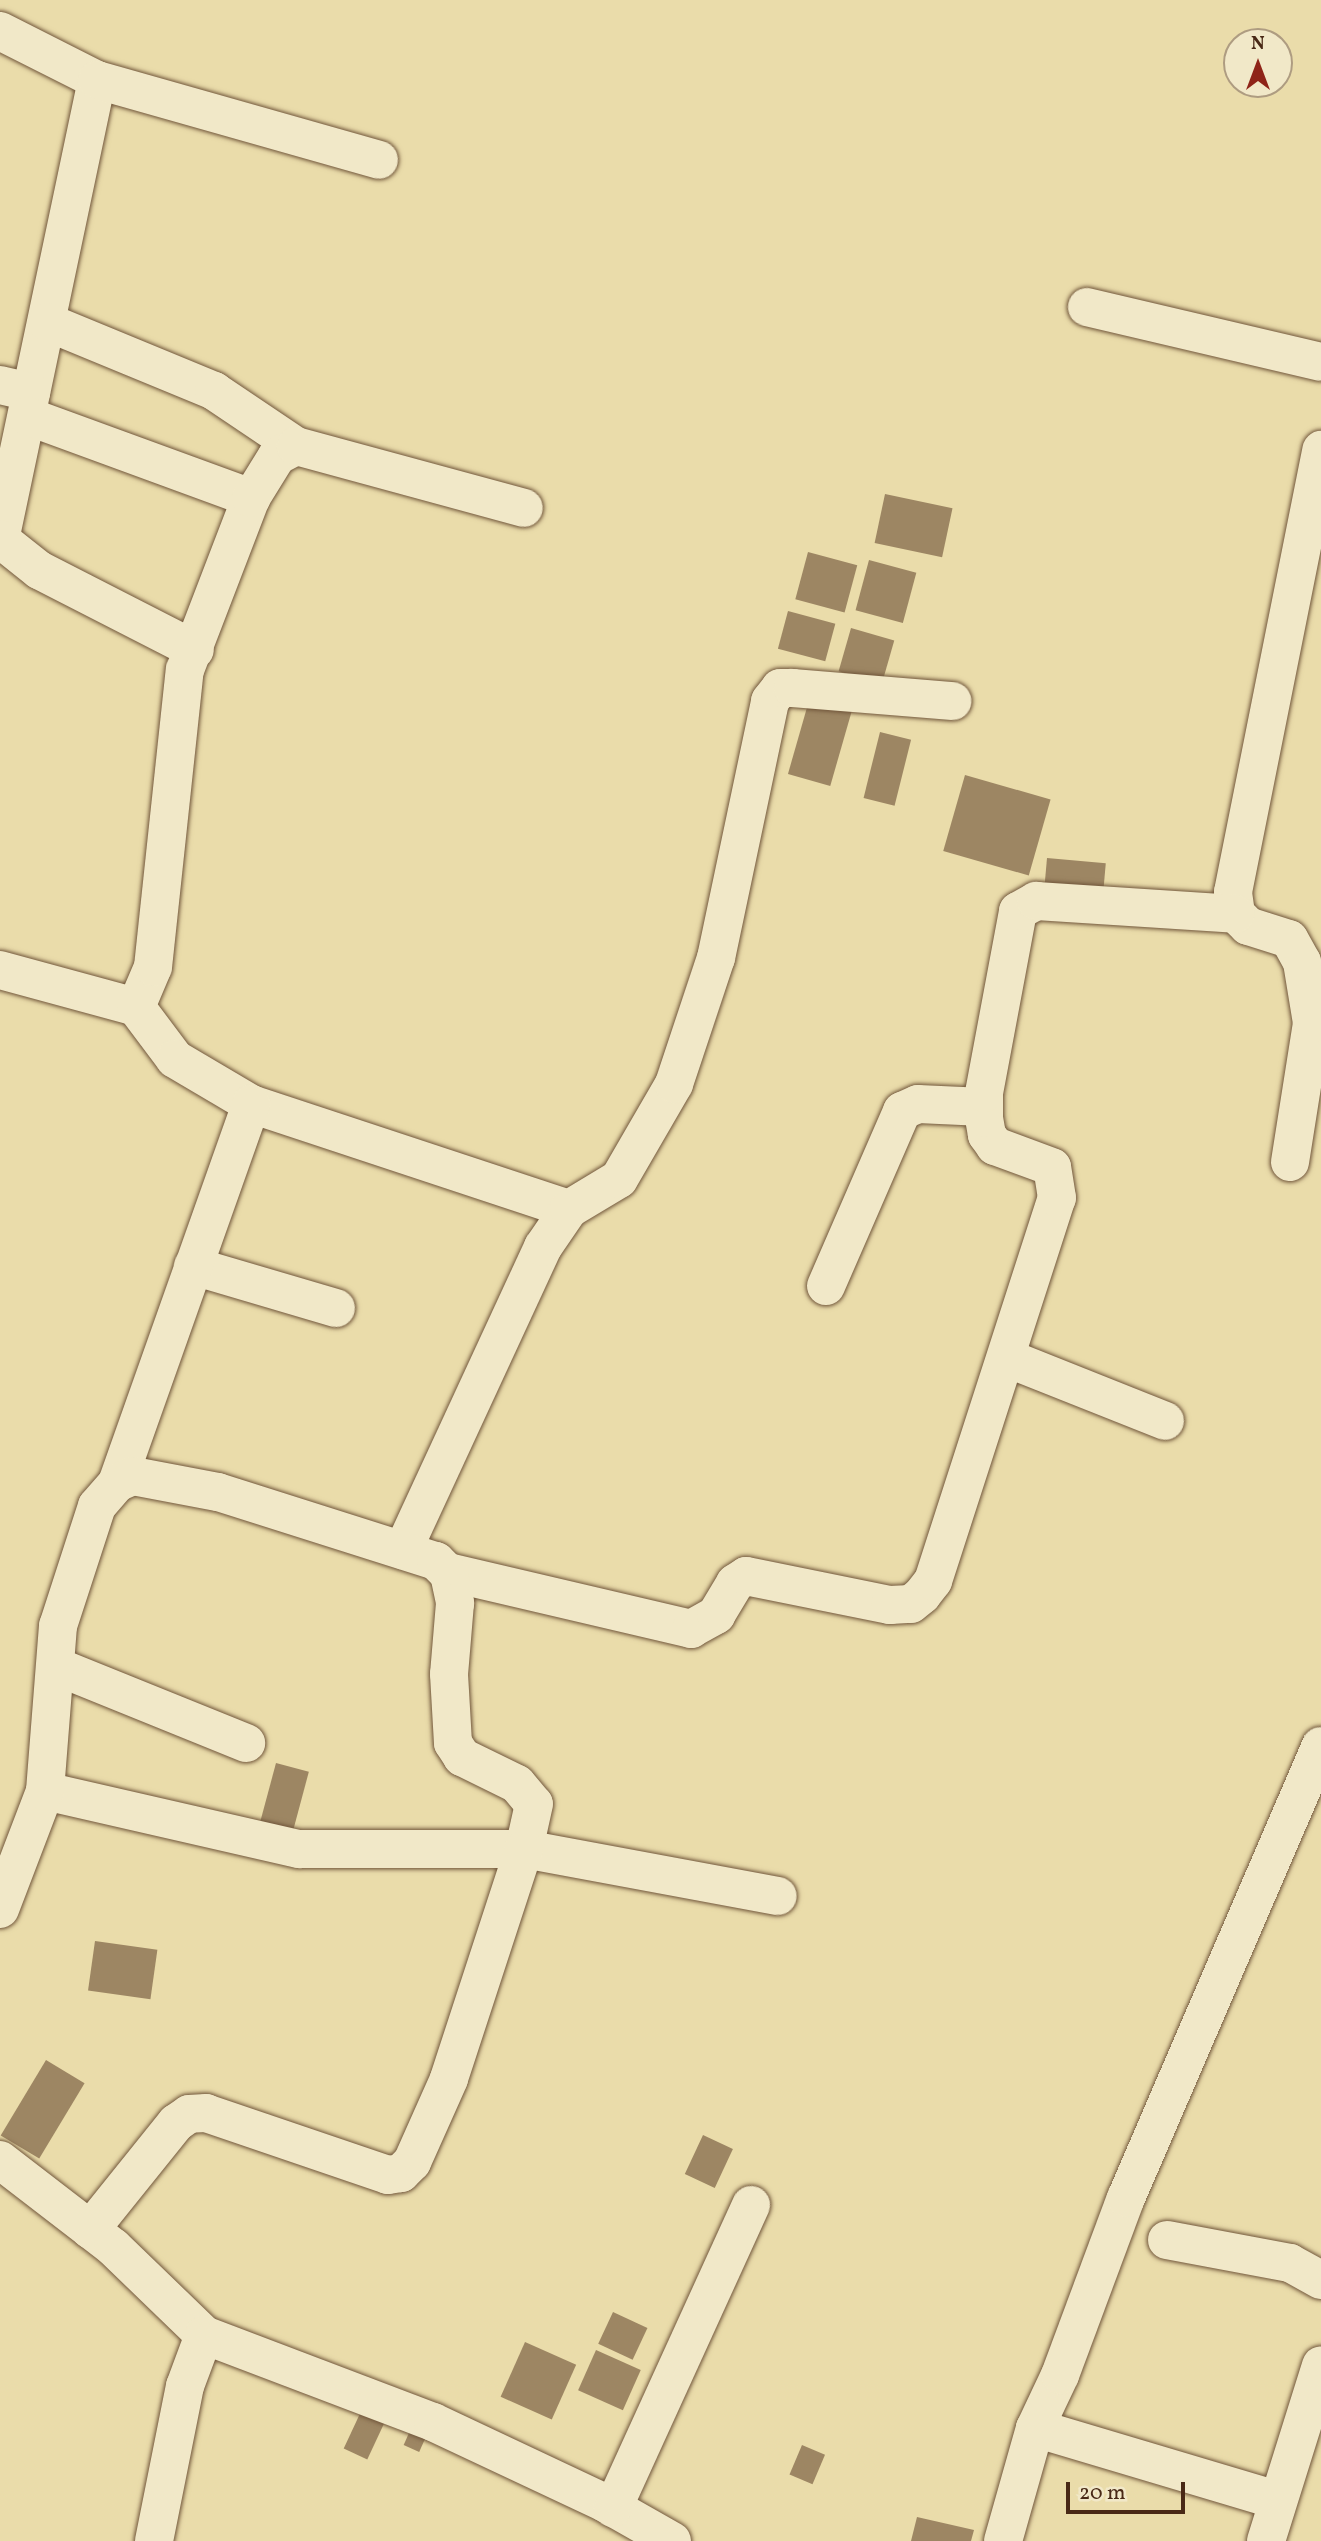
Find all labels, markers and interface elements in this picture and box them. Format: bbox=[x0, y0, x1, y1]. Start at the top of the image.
north arrow bbox=[1223, 28, 1293, 98]
text: N bbox=[1251, 31, 1265, 57]
scale bar bbox=[1069, 2468, 1188, 2512]
text: 20 m bbox=[1079, 2479, 1125, 2508]

